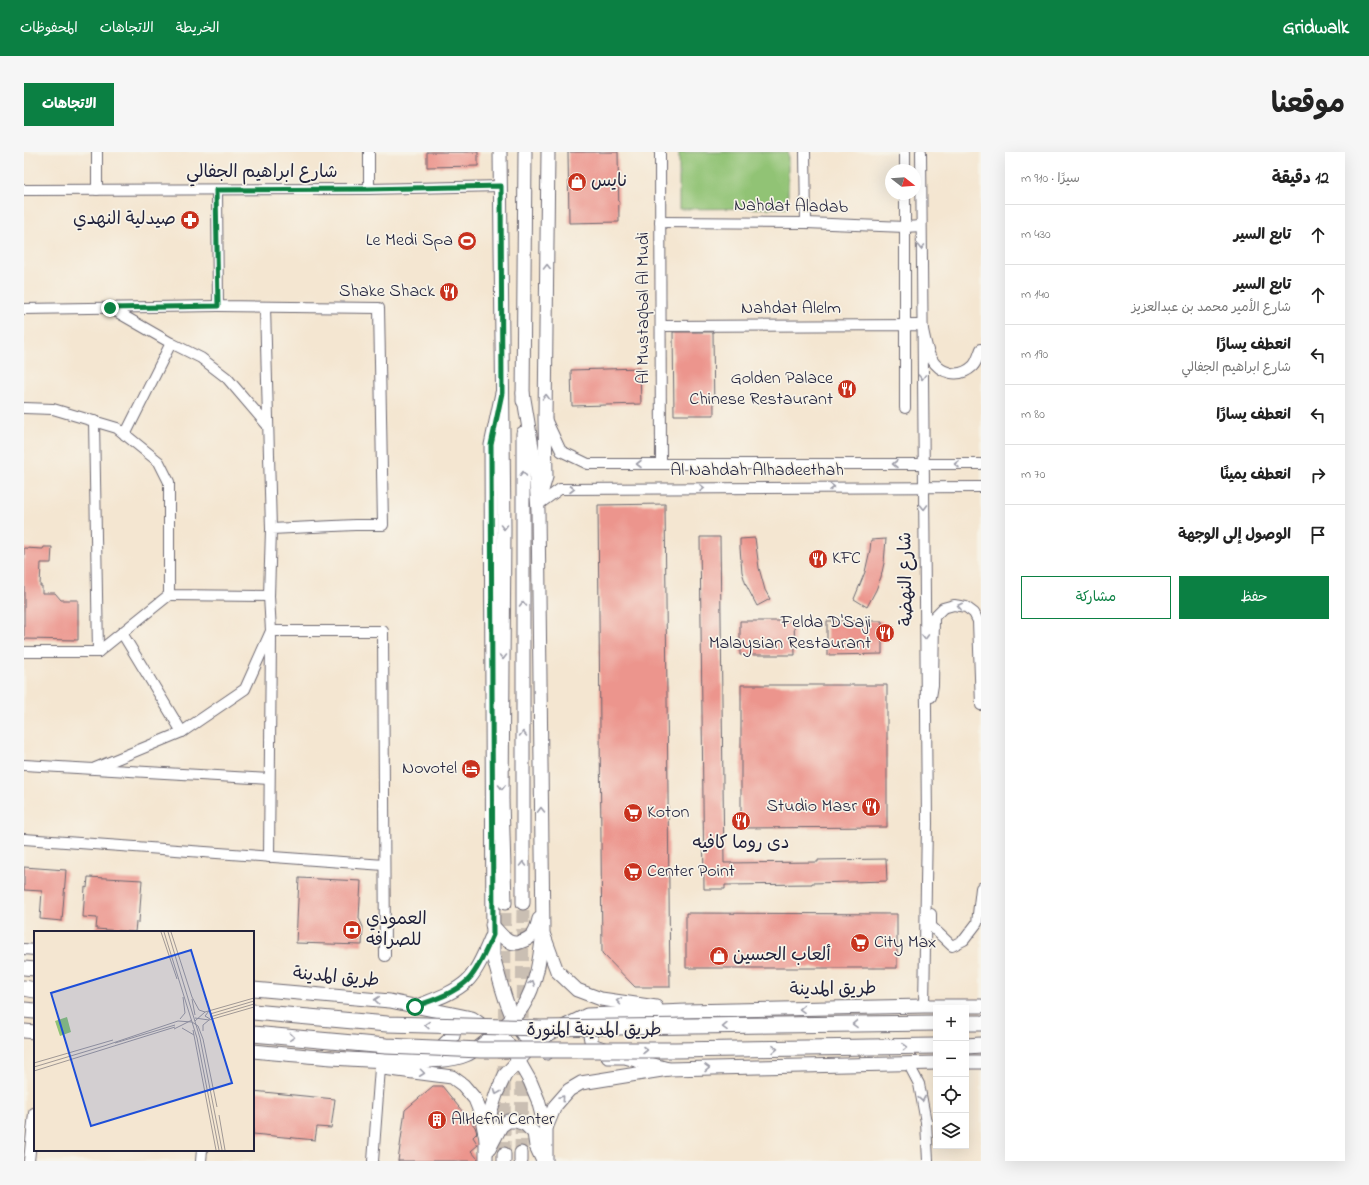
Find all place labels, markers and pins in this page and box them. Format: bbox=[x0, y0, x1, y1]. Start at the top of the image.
place label: نايس bbox=[591, 169, 627, 195]
shop icon: نايس bbox=[566, 171, 588, 193]
place label: صيدلية النهدي bbox=[73, 207, 176, 233]
pharmacy icon: صيدلية النهدي bbox=[179, 209, 201, 231]
place label: Le Medi Spa bbox=[366, 228, 453, 254]
sports icon: Le Medi Spa bbox=[456, 230, 478, 252]
place label: Shake Shack bbox=[339, 279, 435, 305]
restaurant icon: Shake Shack bbox=[438, 281, 460, 303]
place label: Golden Palace Chinese Restaurant bbox=[689, 366, 834, 413]
restaurant icon: Golden Palace Chinese Restaurant bbox=[836, 378, 858, 400]
place label: KFC bbox=[832, 546, 861, 572]
restaurant icon: KFC bbox=[807, 548, 829, 570]
place label: Felda D'Saji Malaysian Restaurant bbox=[709, 610, 871, 657]
restaurant icon: Felda D'Saji Malaysian Restaurant bbox=[874, 622, 896, 644]
place label: Novotel bbox=[402, 756, 457, 782]
hotel icon: Novotel bbox=[460, 758, 482, 780]
place label: Studio Masr bbox=[767, 794, 857, 820]
restaurant icon: Studio Masr bbox=[860, 796, 882, 818]
place label: Koton bbox=[647, 800, 689, 826]
supermarket icon: Koton bbox=[622, 802, 644, 824]
restaurant icon: دى روما كافيه bbox=[730, 810, 752, 832]
place label: دى روما كافيه bbox=[693, 831, 789, 857]
place label: Center Point bbox=[647, 859, 735, 885]
supermarket icon: Center Point bbox=[622, 861, 644, 883]
place label: العمودي للصرافه bbox=[366, 907, 427, 954]
bank icon: العمودي للصرافه bbox=[341, 919, 363, 941]
place label: City Max bbox=[874, 930, 936, 956]
supermarket icon: City Max bbox=[849, 932, 871, 954]
place label: ألعاب الحسين bbox=[733, 943, 831, 969]
shop icon: ألعاب الحسين bbox=[708, 945, 730, 967]
place label: AlHefni Center bbox=[451, 1107, 555, 1133]
building icon: AlHefni Center bbox=[426, 1109, 448, 1131]

